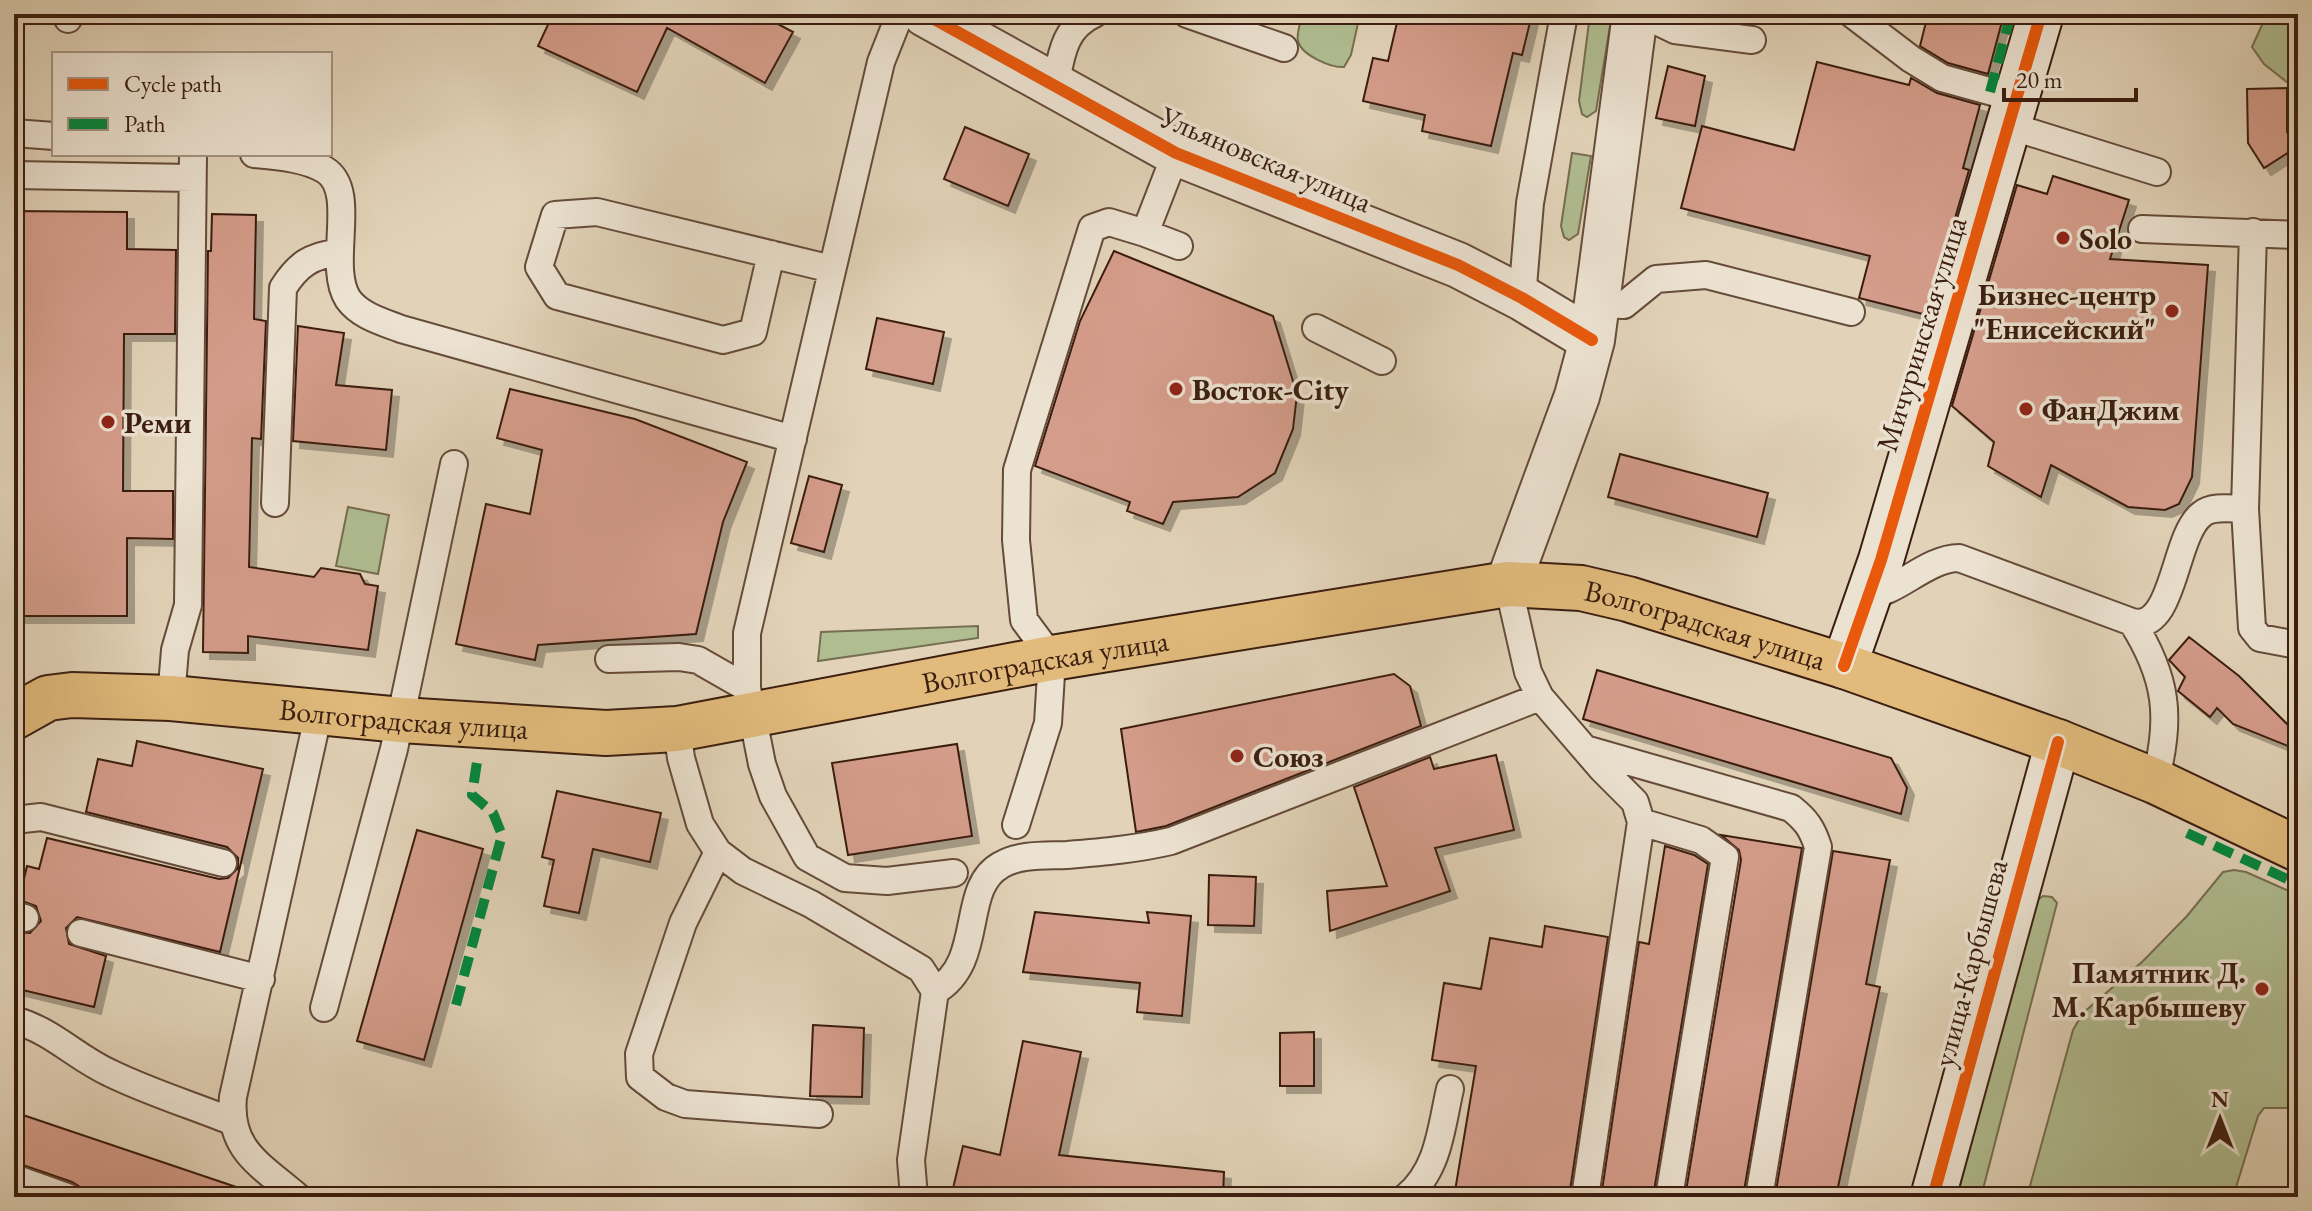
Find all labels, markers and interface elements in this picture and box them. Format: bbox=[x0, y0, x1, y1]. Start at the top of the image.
legend bbox=[52, 52, 332, 156]
scale bar bbox=[2004, 52, 2136, 102]
text: 20 m bbox=[2016, 64, 2063, 95]
text: Cycle path bbox=[124, 68, 222, 99]
street label: Ульяновская улица bbox=[1153, 96, 1378, 221]
text: Path bbox=[124, 108, 166, 139]
street label: Мичуринская улица bbox=[1867, 212, 1975, 456]
place label: Solo bbox=[2079, 219, 2132, 258]
marker: Solo bbox=[2054, 229, 2072, 247]
place label: Бизнес-центр "Енисейский" bbox=[1974, 275, 2156, 348]
marker: Бизнес-центр "Енисейский" bbox=[2163, 302, 2181, 320]
place label: Восток-City bbox=[1192, 370, 1349, 409]
marker: Восток-City bbox=[1167, 380, 1185, 398]
place label: ФанДжим bbox=[2042, 390, 2180, 429]
marker: ФанДжим bbox=[2017, 400, 2035, 418]
place label: Реми bbox=[124, 403, 192, 442]
marker: Реми bbox=[99, 413, 117, 431]
street label: Волгоградская улица bbox=[1581, 570, 1831, 679]
street label: Волгоградская улица bbox=[918, 620, 1171, 702]
street label: Волгоградская улица bbox=[277, 689, 530, 748]
place label: Союз bbox=[1253, 737, 1324, 776]
marker: Союз bbox=[1228, 747, 1246, 765]
street label: улица Карбышева bbox=[1924, 855, 2016, 1071]
place label: Памятник Д. М. Карбышеву bbox=[2051, 953, 2247, 1026]
marker: Памятник Д. М. Карбышеву bbox=[2253, 980, 2271, 998]
north arrow bbox=[2180, 1079, 2260, 1159]
text: N bbox=[2211, 1085, 2229, 1114]

